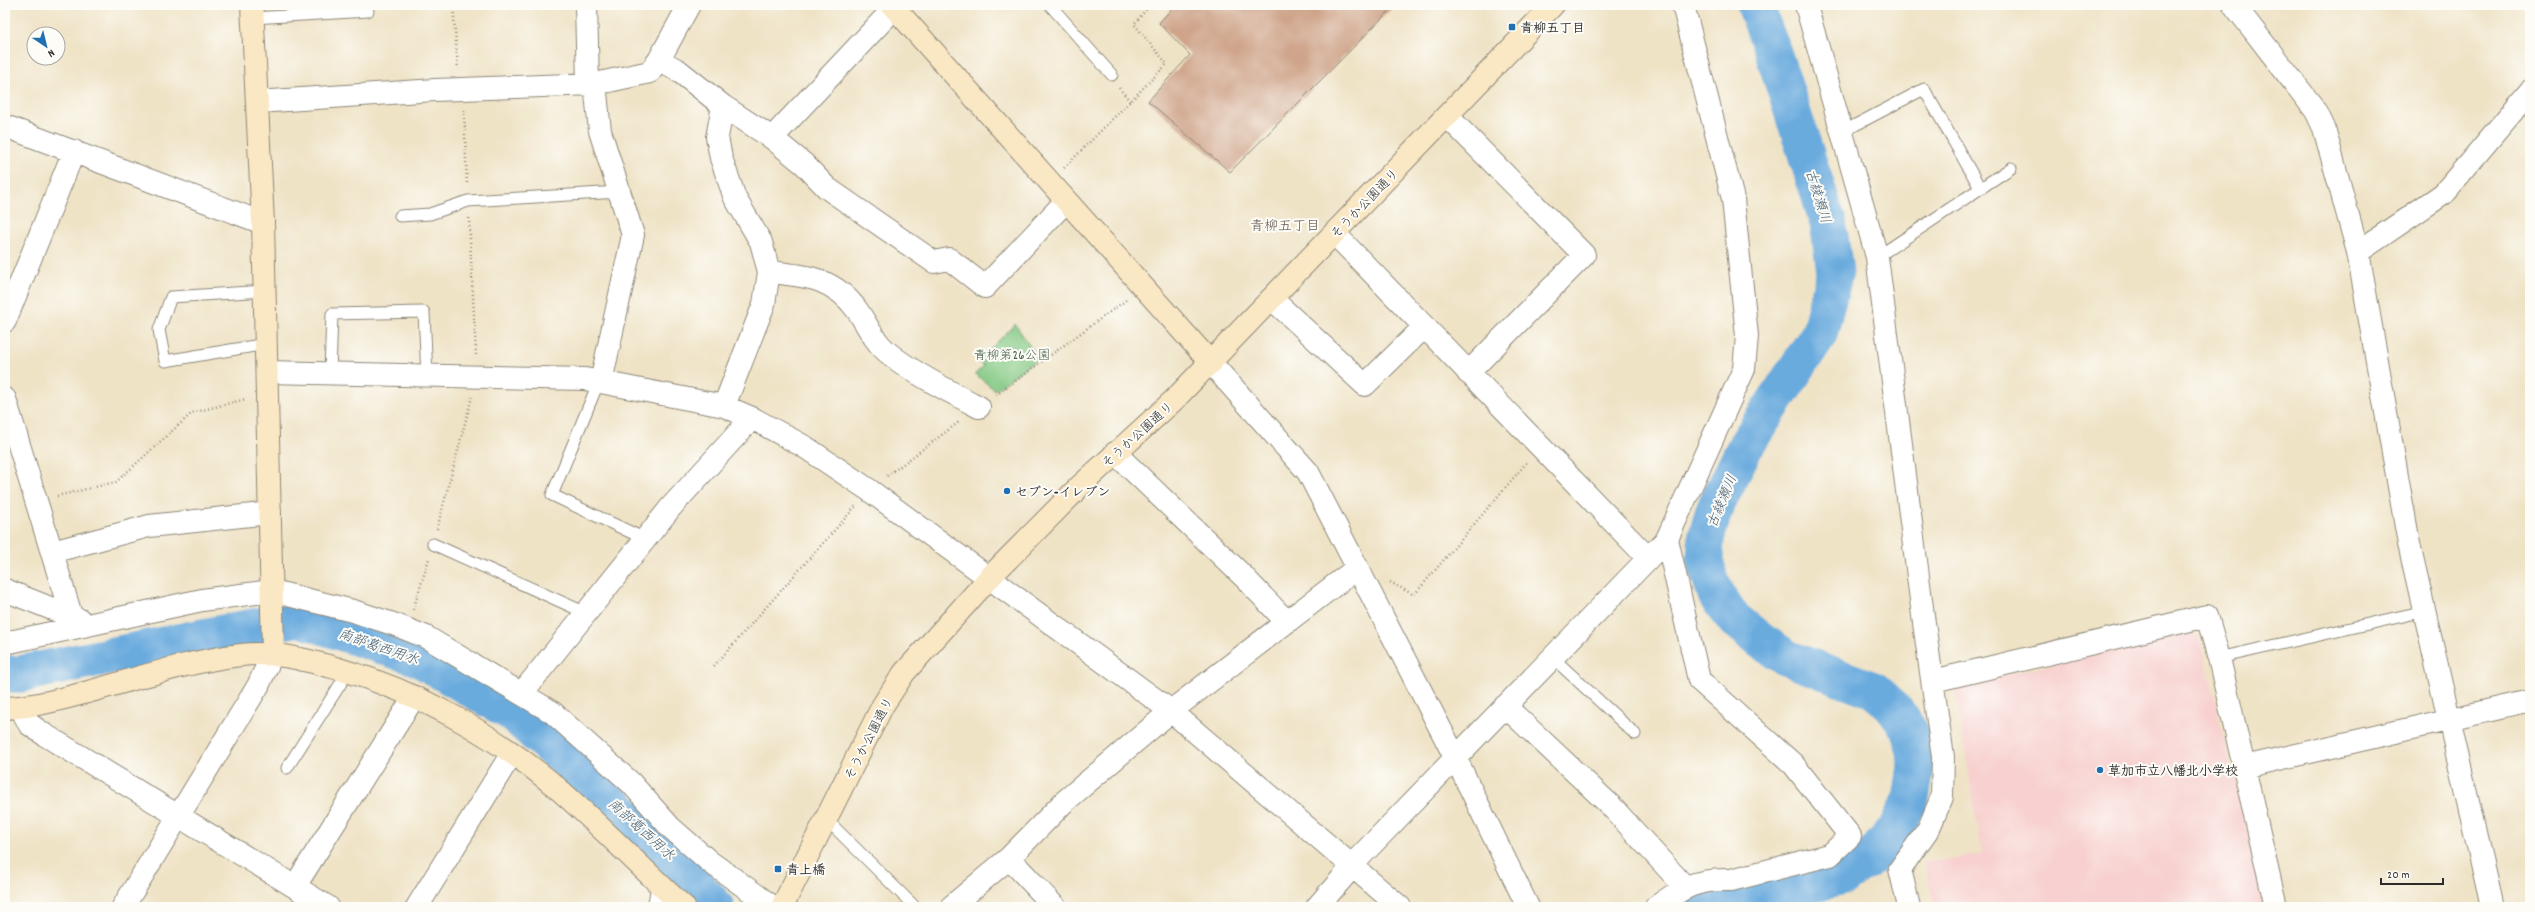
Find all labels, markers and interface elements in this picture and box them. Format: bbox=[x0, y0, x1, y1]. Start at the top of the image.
place label: 青柳五丁目 bbox=[1520, 20, 1585, 39]
marker: 青柳五丁目 bbox=[1507, 22, 1517, 32]
north arrow bbox=[26, 26, 66, 66]
text: N bbox=[43, 44, 57, 61]
street label: そうか公園通り bbox=[1327, 165, 1404, 244]
water label: 古綾瀬川 bbox=[1799, 167, 1835, 226]
district label: 青柳五丁目 bbox=[1250, 217, 1320, 237]
park label: 青柳第26公園 bbox=[973, 347, 1051, 366]
street label: そうか公園通り bbox=[1098, 398, 1179, 473]
water label: 古綾瀬川 bbox=[1703, 472, 1743, 531]
place label: セブン-イレブン bbox=[1015, 484, 1110, 503]
marker: セブン-イレブン bbox=[1002, 486, 1012, 496]
water label: 南部葛西用水 bbox=[335, 625, 421, 671]
street label: そうか公園通り bbox=[841, 694, 899, 784]
place label: 草加市立八幡北小学校 bbox=[2108, 763, 2238, 782]
marker: 草加市立八幡北小学校 bbox=[2095, 765, 2105, 775]
water label: 南部葛西用水 bbox=[603, 795, 679, 866]
scale bar bbox=[2381, 860, 2443, 886]
place label: 青上橋 bbox=[786, 862, 825, 881]
marker: 青上橋 bbox=[773, 864, 783, 874]
text: 20 m bbox=[2387, 867, 2410, 884]

